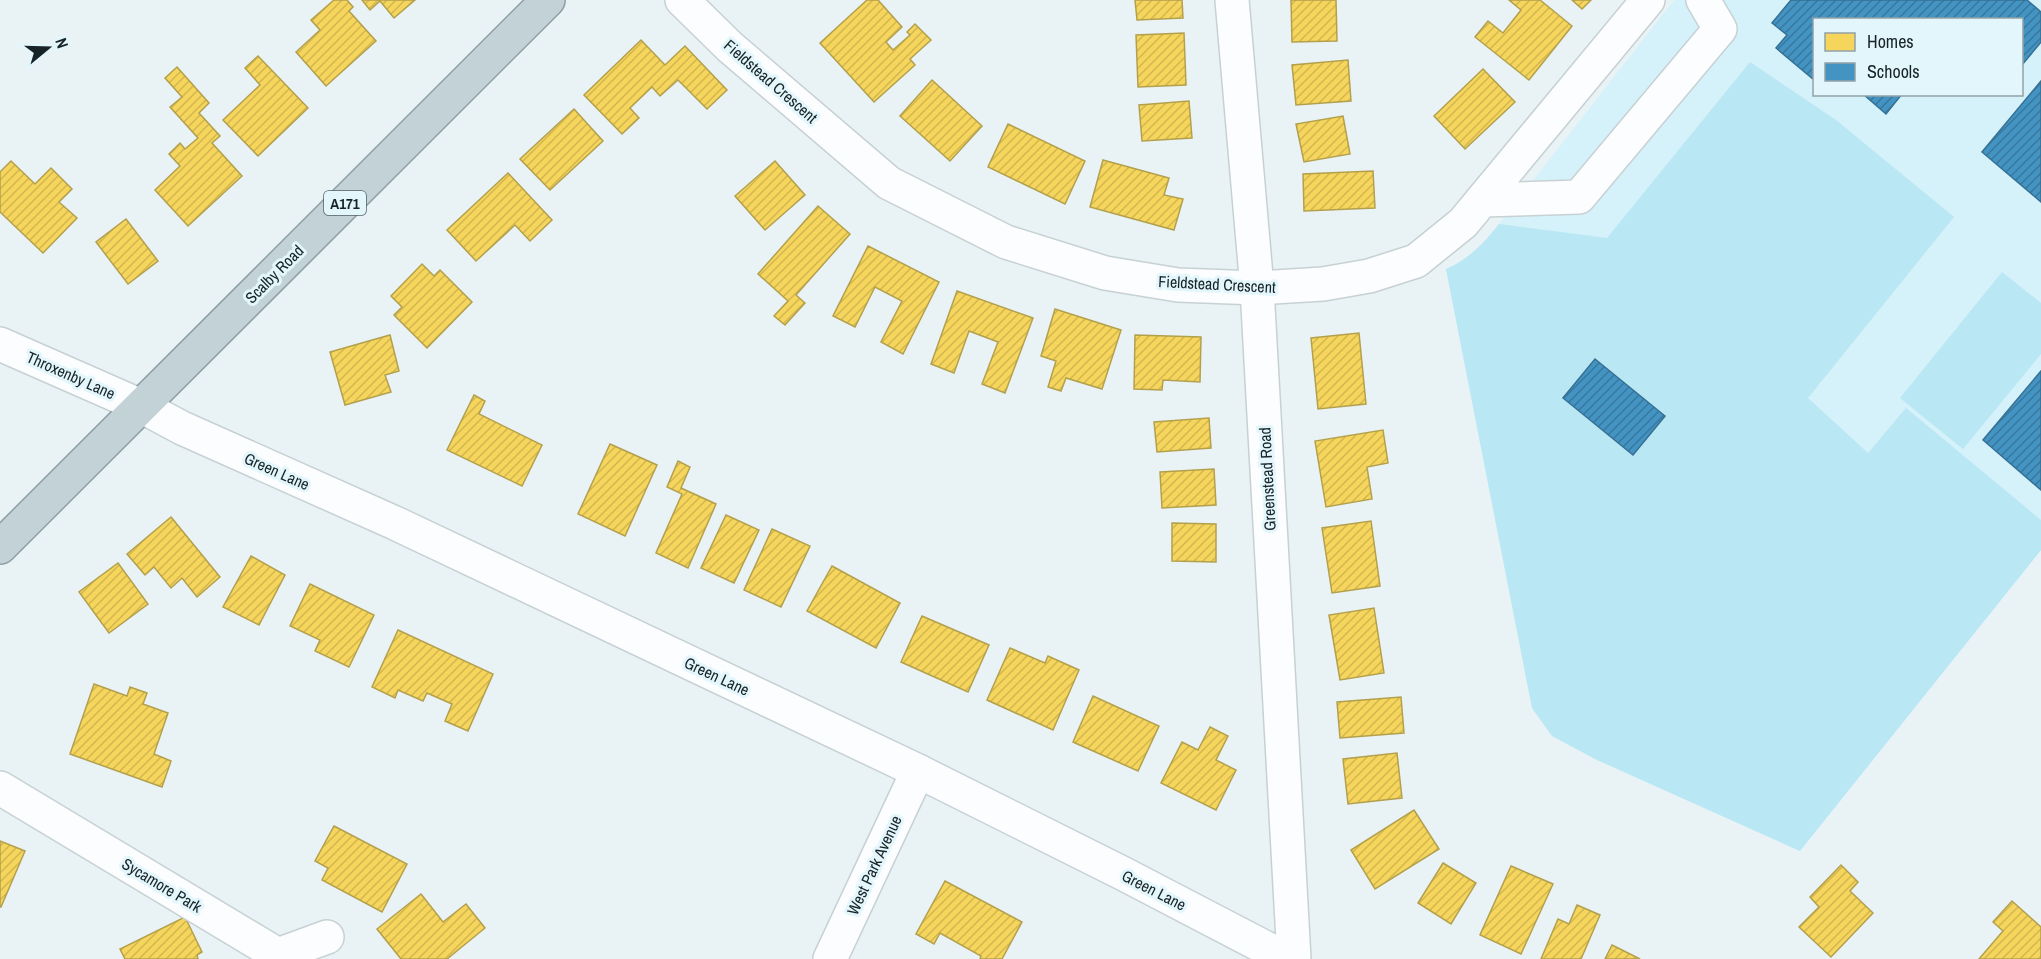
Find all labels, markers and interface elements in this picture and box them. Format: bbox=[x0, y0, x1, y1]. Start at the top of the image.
north arrow bbox=[18, 18, 78, 78]
legend bbox=[1813, 18, 2023, 96]
text: Homes bbox=[1867, 29, 1914, 54]
street label: Fieldstead Crescent bbox=[719, 34, 823, 128]
text: N bbox=[50, 35, 74, 51]
text: Schools bbox=[1867, 59, 1920, 84]
road number: A171 bbox=[324, 191, 366, 215]
street label: Scalby Road bbox=[240, 240, 308, 308]
street label: Fieldstead Crescent bbox=[1158, 270, 1277, 298]
street label: Throxenby Lane bbox=[23, 346, 119, 404]
street label: Greenstead Road bbox=[1253, 427, 1281, 531]
street label: Green Lane bbox=[241, 447, 313, 495]
street label: Green Lane bbox=[681, 651, 753, 701]
street label: West Park Avenue bbox=[841, 812, 907, 918]
street label: Sycamore Park bbox=[118, 852, 206, 918]
street label: Green Lane bbox=[1118, 864, 1190, 916]

